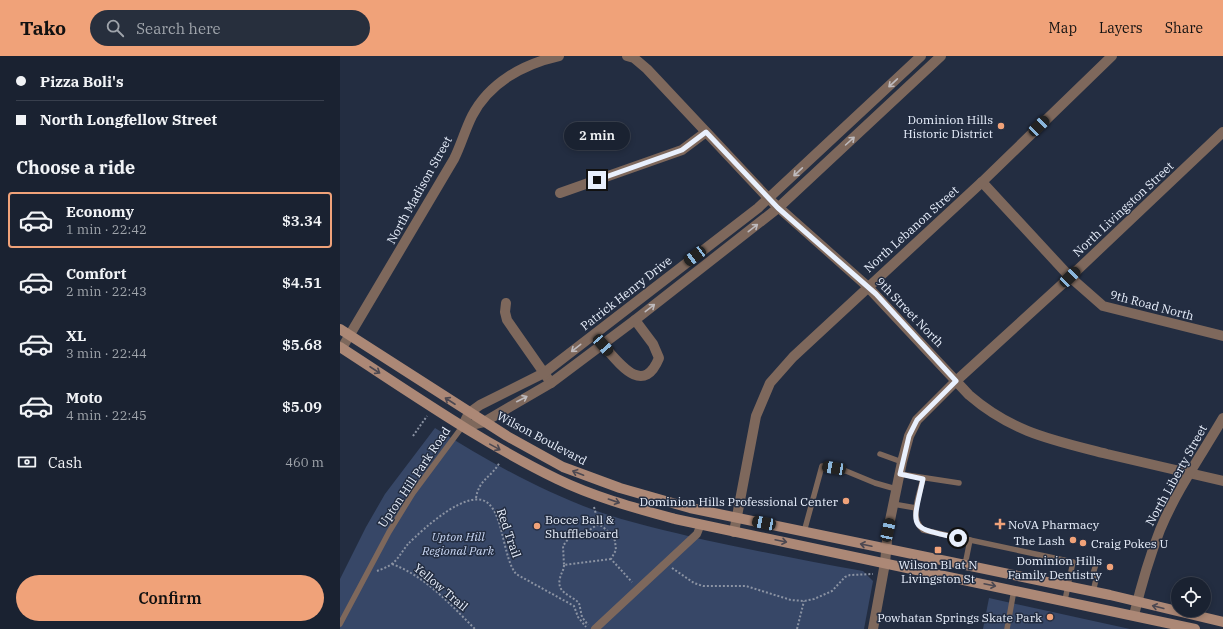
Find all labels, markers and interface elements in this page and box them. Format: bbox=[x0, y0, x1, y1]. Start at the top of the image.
search box bbox=[90, 10, 370, 46]
text: Tako bbox=[20, 16, 66, 40]
icon: search bbox=[104, 17, 126, 39]
text: Search here bbox=[136, 19, 221, 38]
text: Map bbox=[1049, 19, 1077, 37]
text: Layers bbox=[1099, 19, 1143, 37]
text: Share bbox=[1165, 19, 1203, 37]
text: Pizza Boli's bbox=[40, 72, 124, 91]
one-way arrow bbox=[888, 78, 898, 88]
text: North Longfellow Street bbox=[40, 110, 217, 129]
place label: Dominion Hills Historic District bbox=[903, 112, 993, 141]
car bbox=[1026, 113, 1052, 139]
marker: Dominion Hills Historic District bbox=[996, 121, 1006, 131]
callout: 2 min bbox=[564, 122, 630, 150]
text: 2 min bbox=[579, 127, 615, 144]
street label: North Madison Street bbox=[383, 134, 455, 246]
one-way arrow bbox=[845, 137, 855, 146]
text: Choose a ride bbox=[16, 156, 135, 179]
street label: North Livingston Street bbox=[1070, 158, 1176, 260]
one-way arrow bbox=[793, 167, 803, 177]
route end bbox=[588, 171, 606, 189]
street label: North Lebanon Street bbox=[861, 183, 961, 275]
icon: car bbox=[18, 202, 54, 238]
text: Economy bbox=[66, 202, 134, 221]
text: $3.34 bbox=[282, 211, 322, 230]
text: 1 min · 22:42 bbox=[66, 221, 147, 238]
one-way arrow bbox=[747, 223, 758, 232]
car bbox=[682, 244, 708, 268]
street label: Patrick Henry Drive bbox=[577, 253, 675, 333]
icon: car bbox=[18, 264, 54, 300]
text: Comfort bbox=[66, 264, 126, 283]
car bbox=[1057, 264, 1083, 290]
text: $4.51 bbox=[282, 273, 322, 292]
street label: 9th Street North bbox=[873, 274, 947, 350]
text: 2 min · 22:43 bbox=[66, 283, 147, 300]
street label: 9th Road North bbox=[1108, 287, 1196, 324]
one-way arrow bbox=[645, 303, 656, 312]
icon: car bbox=[18, 326, 54, 362]
text: XL bbox=[66, 326, 86, 345]
car bbox=[591, 332, 615, 358]
text: $5.68 bbox=[282, 335, 322, 354]
one-way arrow bbox=[570, 344, 581, 352]
text: 3 min · 22:44 bbox=[66, 345, 147, 362]
one-way arrow bbox=[369, 366, 380, 374]
icon: car bbox=[18, 388, 54, 424]
text: Moto bbox=[66, 388, 103, 407]
one-way arrow bbox=[516, 395, 528, 403]
text: $5.09 bbox=[282, 397, 322, 416]
one-way arrow bbox=[445, 397, 456, 405]
text: 4 min · 22:45 bbox=[66, 407, 147, 424]
street label: Wilson Boulevard bbox=[495, 408, 589, 468]
street label: North Liberty Street bbox=[1142, 422, 1210, 528]
street label: Upton Hill Park Road bbox=[375, 424, 453, 530]
one-way arrow bbox=[489, 443, 501, 451]
icon: cash bbox=[16, 451, 38, 473]
text: Cash bbox=[48, 453, 82, 472]
text: 460 m bbox=[285, 454, 324, 471]
car bbox=[821, 460, 847, 476]
one-way arrow bbox=[572, 468, 584, 476]
place label: Dominion Hills Professional Center bbox=[639, 494, 839, 509]
marker: Dominion Hills Professional Center bbox=[841, 496, 851, 506]
one-way arrow bbox=[607, 497, 619, 505]
street label: Red Trail bbox=[494, 506, 525, 560]
place label: Bocce Ball & Shuffleboard bbox=[545, 512, 618, 541]
car bbox=[751, 515, 777, 531]
car bbox=[880, 517, 896, 543]
place label: NoVA Pharmacy bbox=[1008, 517, 1100, 532]
marker: NoVA Pharmacy bbox=[995, 519, 1005, 529]
marker: Bocce Ball & Shuffleboard bbox=[532, 521, 542, 531]
park label: Upton Hill Regional Park bbox=[421, 529, 495, 558]
route start bbox=[949, 529, 967, 547]
place label: The Lash bbox=[1013, 533, 1066, 548]
marker: The Lash bbox=[1068, 535, 1078, 545]
place label: Craig Pokes U bbox=[1091, 536, 1168, 551]
one-way arrow bbox=[774, 538, 787, 546]
marker: Craig Pokes U bbox=[1078, 538, 1088, 548]
one-way arrow bbox=[860, 540, 873, 548]
marker: Wilson Bl at N Livingston St bbox=[933, 545, 943, 555]
place label: Dominion Hills Family Dentistry bbox=[1008, 553, 1103, 582]
place label: Wilson Bl at N Livingston St bbox=[898, 557, 978, 586]
street label: Yellow Trail bbox=[411, 560, 471, 614]
marker: Dominion Hills Family Dentistry bbox=[1105, 562, 1115, 572]
button: Confirm bbox=[16, 575, 324, 621]
map controls bbox=[1171, 577, 1211, 617]
button: locate bbox=[1171, 577, 1211, 617]
one-way arrow bbox=[983, 581, 996, 589]
one-way arrow bbox=[1152, 602, 1165, 610]
place label: Powhatan Springs Skate Park bbox=[877, 610, 1042, 625]
marker: Powhatan Springs Skate Park bbox=[1045, 612, 1055, 622]

